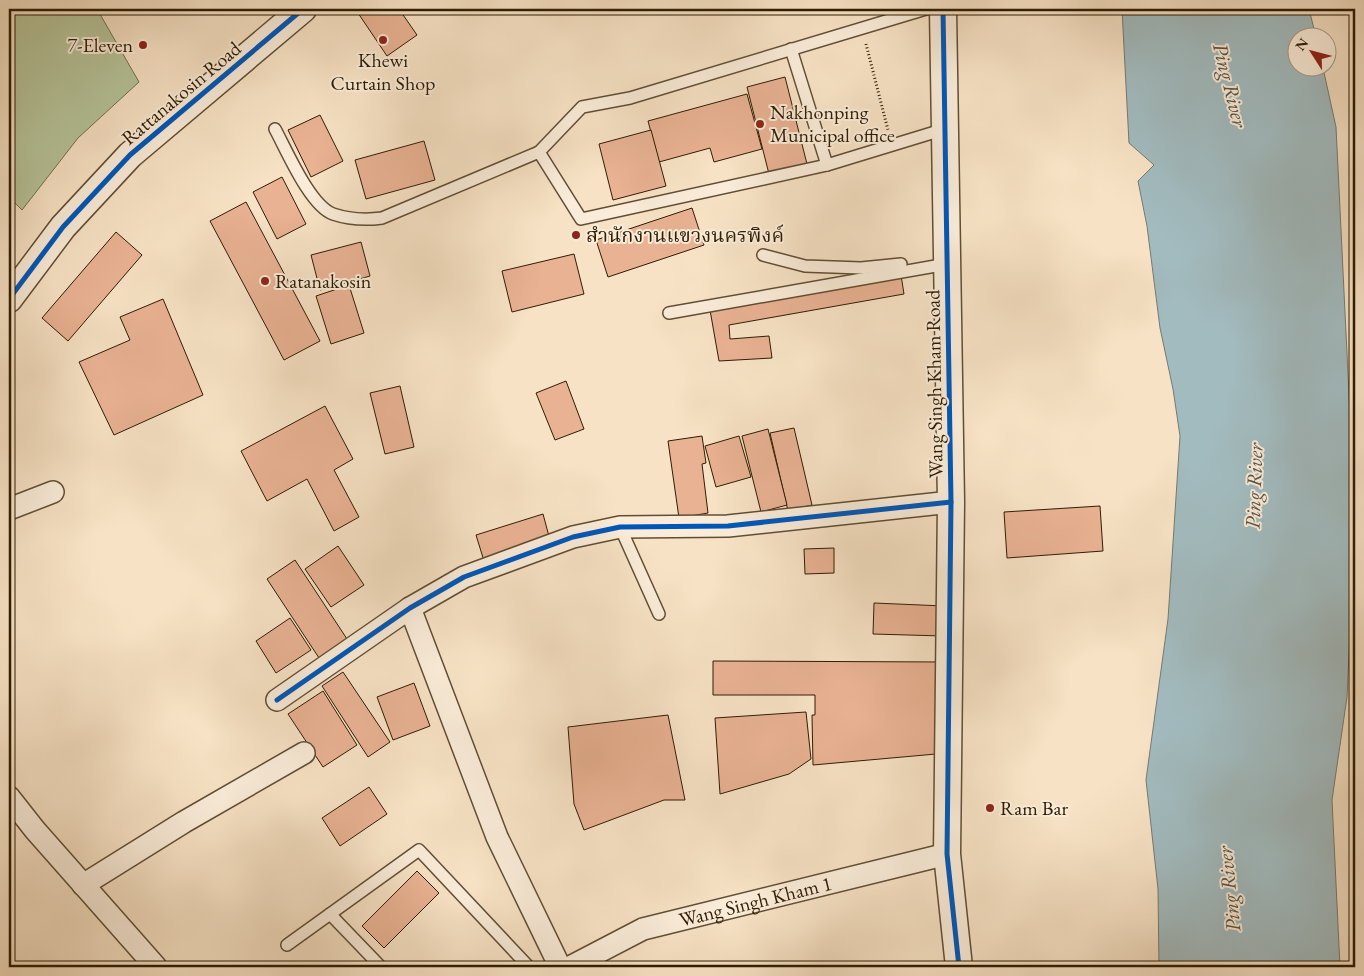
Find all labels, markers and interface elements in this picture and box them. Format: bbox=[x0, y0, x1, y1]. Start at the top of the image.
north arrow bbox=[1286, 28, 1336, 78]
place label: 7-Eleven bbox=[67, 32, 133, 58]
marker: Khewi Curtain Shop bbox=[377, 34, 389, 46]
text: N bbox=[1291, 34, 1312, 54]
street label: Rattanakosin Road bbox=[116, 35, 247, 151]
marker: 7-Eleven bbox=[137, 39, 149, 51]
water label: Ping River bbox=[1207, 40, 1254, 131]
place label: Khewi Curtain Shop bbox=[330, 47, 436, 96]
place label: Nakhonping Municipal office bbox=[770, 99, 895, 148]
marker: Nakhonping Municipal office bbox=[754, 118, 766, 130]
place label: สำนักงานแขวงนครพิงค์ bbox=[586, 222, 784, 248]
marker: สำนักงานแขวงนครพิงค์ bbox=[570, 229, 582, 241]
place label: Ratanakosin bbox=[275, 268, 372, 294]
marker: Ratanakosin bbox=[259, 275, 271, 287]
street label: Wang Singh Kham Road bbox=[919, 289, 949, 479]
water label: Ping River bbox=[1239, 441, 1269, 529]
place label: Ram Bar bbox=[1000, 795, 1069, 821]
marker: Ram Bar bbox=[984, 802, 996, 814]
water label: Ping River bbox=[1210, 844, 1246, 933]
street label: Wang Singh Kham 1 bbox=[676, 870, 834, 933]

